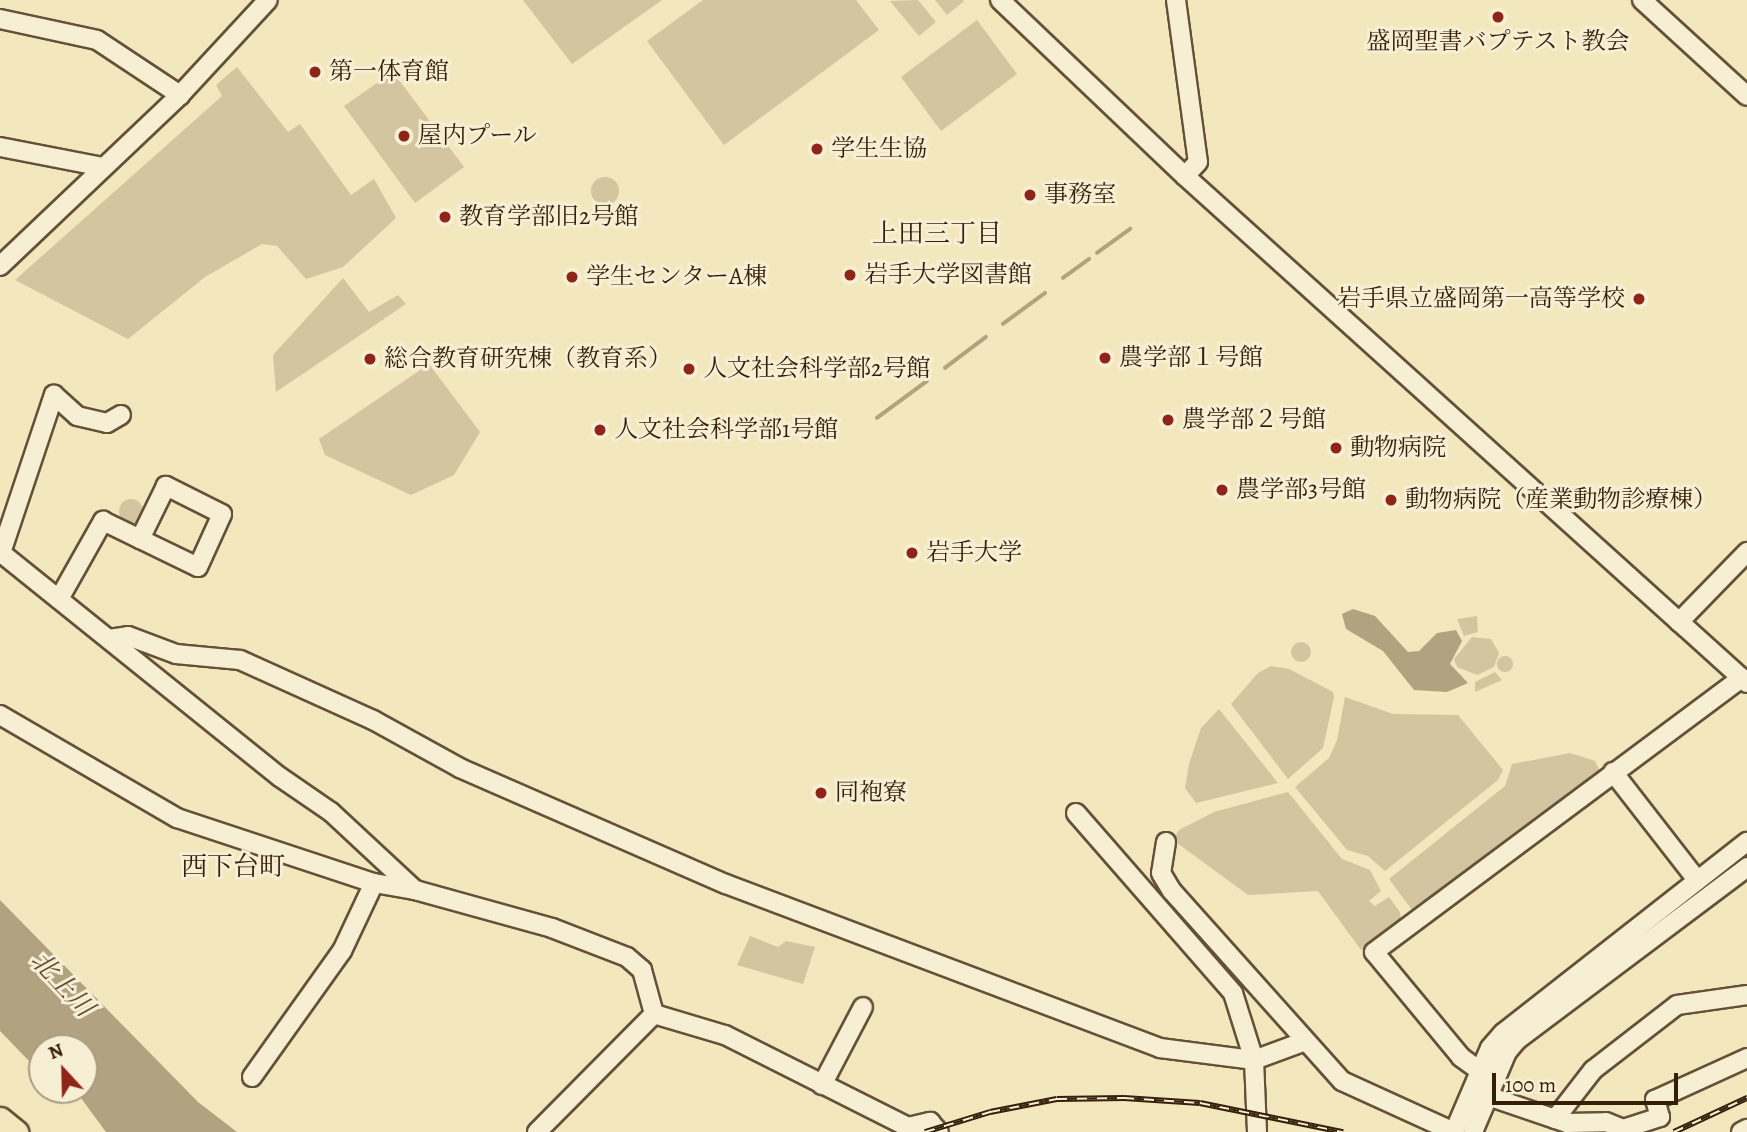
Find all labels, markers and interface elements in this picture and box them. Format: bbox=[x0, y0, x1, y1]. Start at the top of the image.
marker: 盛岡聖書バプテスト教会 bbox=[1490, 9, 1506, 25]
place label: 盛岡聖書バプテスト教会 bbox=[1366, 28, 1630, 56]
place label: 第一体育館 bbox=[329, 58, 449, 86]
marker: 第一体育館 bbox=[307, 64, 323, 80]
place label: 屋内プール bbox=[418, 122, 537, 150]
marker: 屋内プール bbox=[396, 128, 412, 144]
place label: 学生生協 bbox=[831, 135, 927, 163]
marker: 学生生協 bbox=[809, 141, 825, 157]
place label: 事務室 bbox=[1044, 181, 1116, 209]
marker: 事務室 bbox=[1022, 187, 1038, 203]
place label: 教育学部旧2号館 bbox=[459, 203, 638, 231]
marker: 教育学部旧2号館 bbox=[437, 209, 453, 225]
district label: 上田三丁目 bbox=[872, 218, 1002, 250]
place label: 岩手大学図書館 bbox=[864, 261, 1032, 289]
place label: 学生センターA棟 bbox=[586, 263, 768, 291]
marker: 岩手大学図書館 bbox=[842, 267, 858, 283]
marker: 学生センターA棟 bbox=[564, 269, 580, 285]
place label: 岩手県立盛岡第一高等学校 bbox=[1337, 285, 1625, 313]
marker: 岩手県立盛岡第一高等学校 bbox=[1631, 291, 1647, 307]
place label: 農学部１号館 bbox=[1119, 344, 1263, 372]
place label: 総合教育研究棟（教育系） bbox=[384, 345, 672, 373]
marker: 農学部１号館 bbox=[1097, 350, 1113, 366]
marker: 総合教育研究棟（教育系） bbox=[362, 351, 378, 367]
place label: 人文社会科学部2号館 bbox=[703, 355, 930, 383]
marker: 人文社会科学部2号館 bbox=[681, 361, 697, 377]
place label: 農学部２号館 bbox=[1182, 406, 1326, 434]
marker: 農学部２号館 bbox=[1160, 412, 1176, 428]
place label: 人文社会科学部1号館 bbox=[614, 416, 838, 444]
marker: 人文社会科学部1号館 bbox=[592, 422, 608, 438]
place label: 動物病院 bbox=[1350, 434, 1446, 462]
marker: 動物病院 bbox=[1328, 440, 1344, 456]
place label: 農学部3号館 bbox=[1236, 476, 1366, 504]
marker: 農学部3号館 bbox=[1214, 482, 1230, 498]
place label: 動物病院（産業動物診療棟） bbox=[1405, 486, 1717, 514]
marker: 動物病院（産業動物診療棟） bbox=[1383, 492, 1399, 508]
place label: 岩手大学 bbox=[926, 539, 1022, 567]
marker: 岩手大学 bbox=[904, 545, 920, 561]
place label: 同袍寮 bbox=[835, 779, 907, 807]
marker: 同袍寮 bbox=[813, 785, 829, 801]
district label: 西下台町 bbox=[181, 851, 285, 883]
water label: 北上川 bbox=[24, 945, 100, 1023]
north arrow bbox=[28, 1034, 98, 1104]
text: N bbox=[45, 1037, 67, 1066]
scale bar bbox=[1495, 1058, 1680, 1102]
text: 100 m bbox=[1505, 1071, 1556, 1099]

